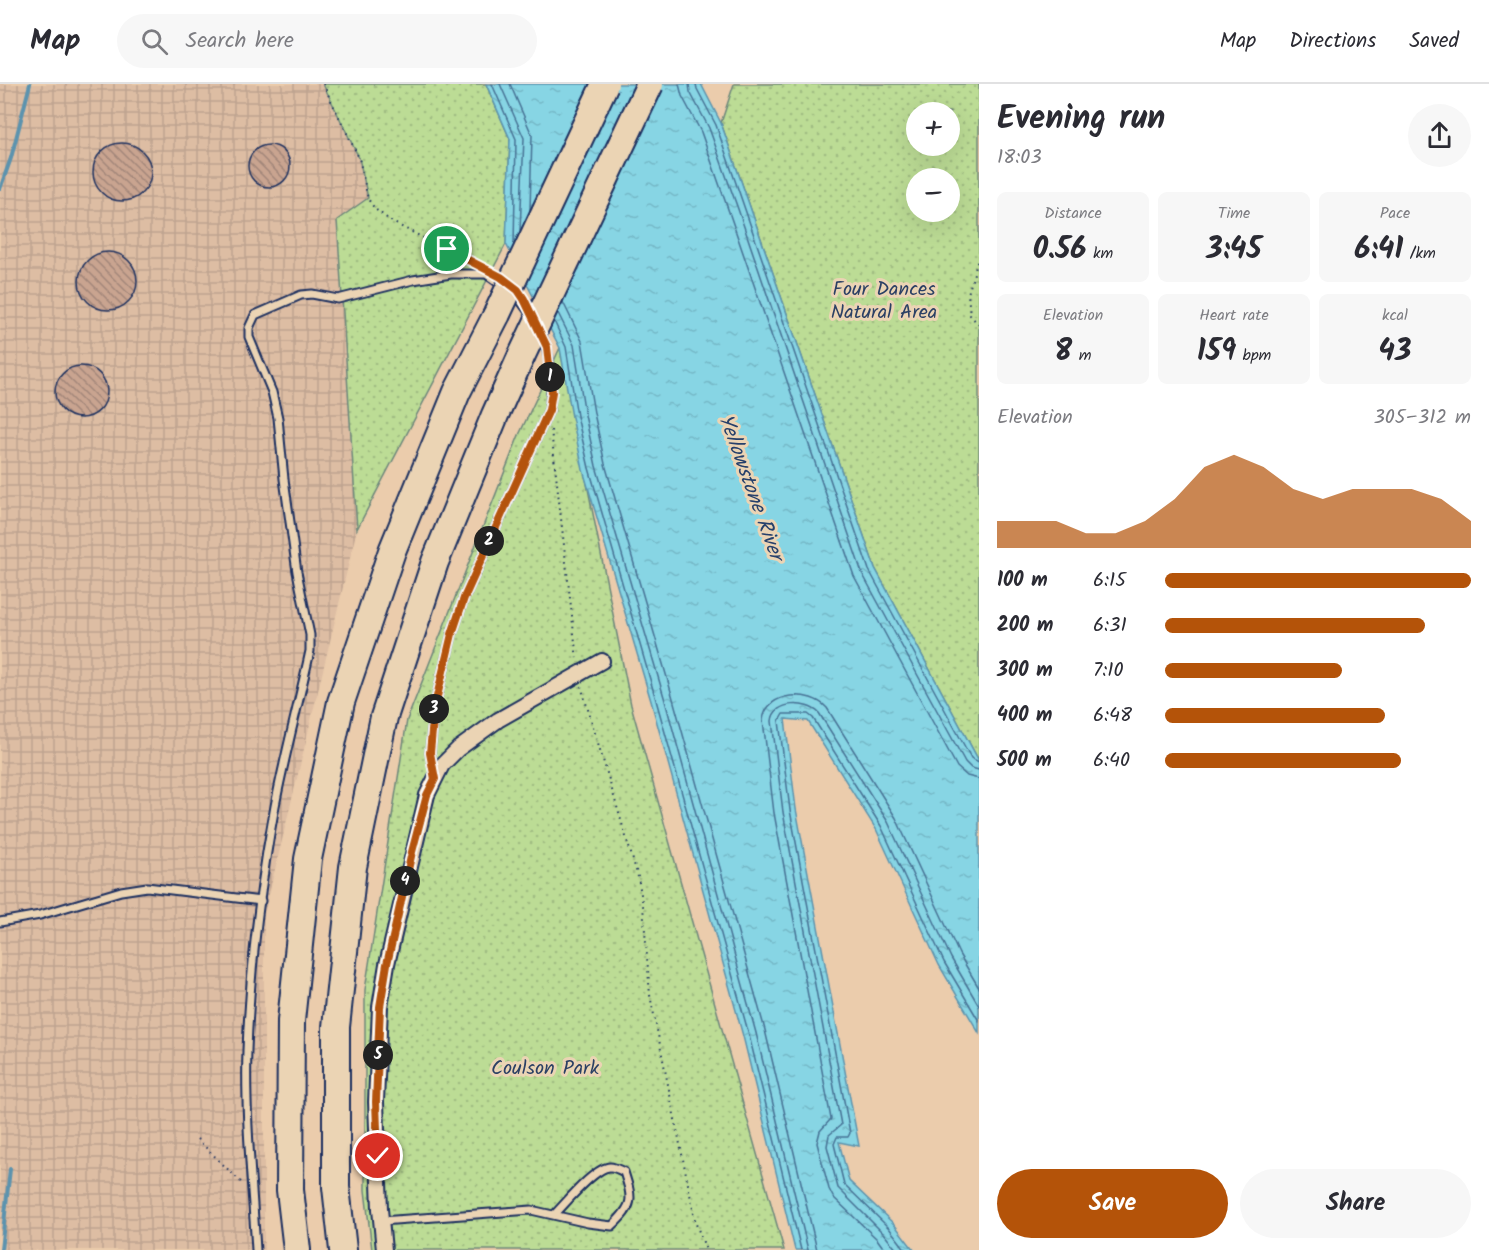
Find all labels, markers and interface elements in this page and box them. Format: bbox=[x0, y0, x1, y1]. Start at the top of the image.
search box bbox=[117, 14, 537, 68]
text: Map bbox=[30, 19, 81, 64]
text: Search here bbox=[186, 24, 294, 59]
icon: search bbox=[138, 25, 171, 58]
text: Map bbox=[1220, 25, 1256, 58]
text: Directions bbox=[1289, 25, 1376, 58]
text: Saved bbox=[1409, 25, 1459, 58]
text: Evening run bbox=[997, 93, 1165, 146]
map controls bbox=[906, 102, 960, 222]
button: + bbox=[906, 102, 960, 156]
button: share bbox=[1408, 104, 1471, 167]
text: 18:03 bbox=[997, 142, 1042, 174]
button: − bbox=[906, 168, 960, 222]
text: Distance bbox=[1044, 201, 1102, 226]
text: Time bbox=[1218, 201, 1250, 226]
text: Pace bbox=[1380, 201, 1410, 226]
pin bbox=[421, 223, 472, 274]
text: 0.56 bbox=[1033, 226, 1087, 274]
text: 3:45 bbox=[1206, 226, 1262, 274]
text: 6:41 bbox=[1354, 226, 1403, 274]
icon: arrive bbox=[430, 232, 463, 265]
text: km bbox=[1087, 241, 1113, 266]
text: /km bbox=[1403, 241, 1436, 266]
park label: Four Dances Natural Area bbox=[831, 274, 937, 329]
text: Elevation bbox=[1043, 303, 1103, 328]
text: Heart rate bbox=[1199, 303, 1269, 328]
text: kcal bbox=[1382, 303, 1408, 328]
text: 8 bbox=[1055, 328, 1072, 376]
text: 159 bbox=[1197, 328, 1236, 376]
text: 43 bbox=[1379, 328, 1411, 376]
text: m bbox=[1072, 343, 1091, 368]
text: bpm bbox=[1236, 343, 1271, 368]
pin: 1 bbox=[535, 362, 565, 392]
text: 1 bbox=[548, 364, 552, 389]
text: Elevation bbox=[997, 402, 1073, 434]
text: 305–312 m bbox=[1373, 402, 1471, 434]
water label: Yellowstone River bbox=[708, 409, 793, 569]
pin: 2 bbox=[474, 526, 504, 556]
text: 2 bbox=[484, 528, 494, 553]
text: 100 m bbox=[997, 565, 1048, 597]
text: 6:15 bbox=[1093, 565, 1126, 597]
text: 200 m bbox=[997, 610, 1053, 642]
text: 6:31 bbox=[1093, 610, 1127, 642]
text: 300 m bbox=[997, 655, 1053, 687]
text: 7:10 bbox=[1093, 655, 1123, 687]
pin: 3 bbox=[419, 694, 449, 724]
text: 3 bbox=[430, 696, 438, 721]
text: 400 m bbox=[997, 700, 1053, 732]
text: 6:48 bbox=[1093, 700, 1132, 732]
text: 500 m bbox=[997, 745, 1052, 777]
text: 6:40 bbox=[1093, 745, 1130, 777]
pin: 4 bbox=[390, 866, 420, 896]
text: 4 bbox=[401, 868, 409, 893]
pin: 5 bbox=[363, 1040, 393, 1070]
text: 5 bbox=[374, 1042, 382, 1067]
park label: Coulson Park bbox=[491, 1053, 600, 1085]
pin bbox=[352, 1130, 403, 1181]
icon: check bbox=[361, 1139, 394, 1172]
button: Save bbox=[997, 1169, 1228, 1238]
button: Share bbox=[1240, 1169, 1471, 1238]

